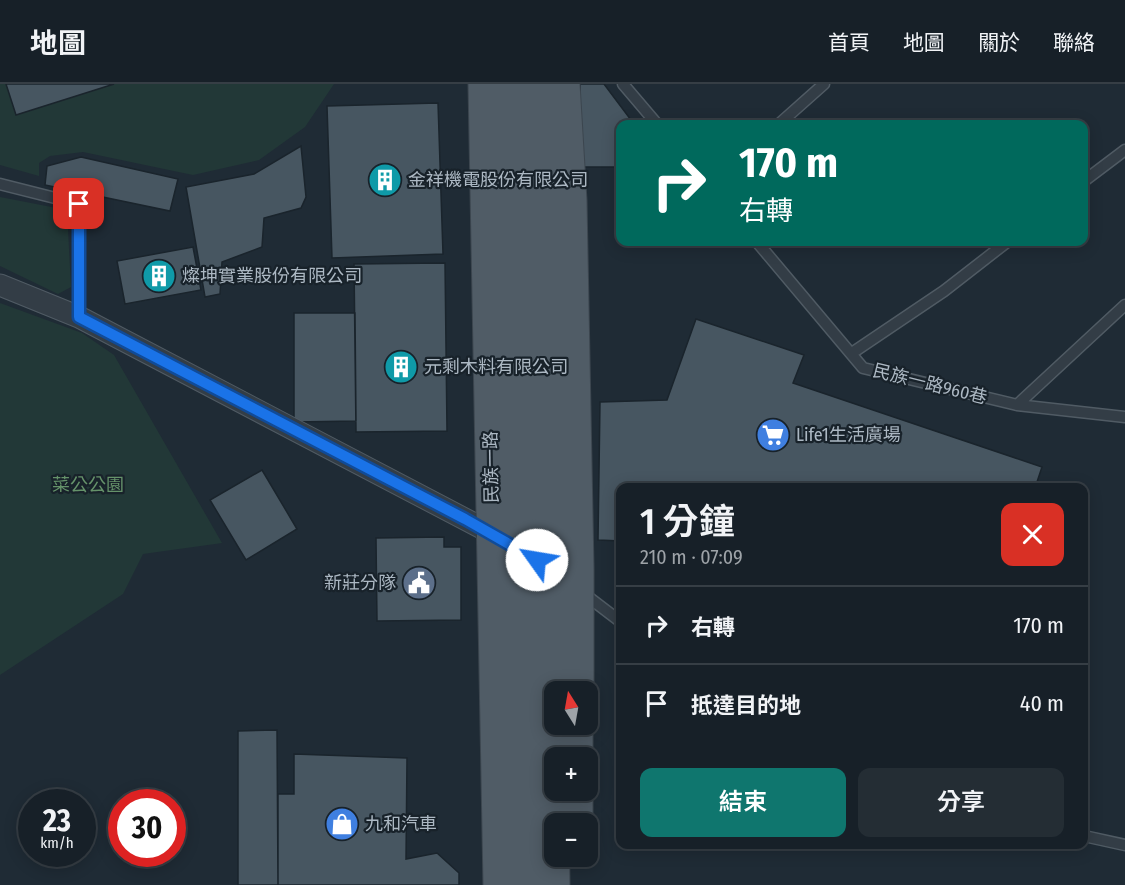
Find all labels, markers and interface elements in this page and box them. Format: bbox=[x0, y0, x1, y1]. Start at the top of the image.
text: 地圖 bbox=[30, 27, 86, 60]
text: 首頁 bbox=[828, 30, 870, 56]
text: 地圖 bbox=[903, 30, 945, 56]
text: 關於 bbox=[978, 30, 1020, 56]
text: 聯絡 bbox=[1053, 30, 1095, 56]
text: 170 m bbox=[739, 138, 838, 188]
icon: right bbox=[640, 144, 718, 222]
building icon: 金祥機電股份有限公司 bbox=[367, 162, 403, 198]
place label: 金祥機電股份有限公司 bbox=[408, 169, 588, 191]
pin bbox=[53, 178, 104, 229]
icon: arrive bbox=[62, 187, 95, 220]
text: 右轉 bbox=[739, 195, 793, 227]
building icon: 燦坤實業股份有限公司 bbox=[141, 258, 177, 294]
place label: 燦坤實業股份有限公司 bbox=[182, 265, 362, 287]
building icon: 元剩木料有限公司 bbox=[383, 349, 419, 385]
place label: 元剩木料有限公司 bbox=[424, 356, 568, 378]
street label: 民族一路960巷 bbox=[871, 359, 989, 409]
supermarket icon: Life1生活廣場 bbox=[755, 417, 791, 453]
place label: Life1生活廣場 bbox=[796, 424, 901, 446]
street label: 民族一路 bbox=[479, 431, 503, 503]
park label: 菜公公園 bbox=[52, 474, 124, 496]
text: 1 分鐘 bbox=[640, 500, 735, 544]
button: close bbox=[1001, 503, 1064, 566]
position arrow bbox=[505, 528, 569, 592]
text: 210 m · 07:09 bbox=[640, 545, 743, 569]
public building icon: 新莊分隊 bbox=[401, 565, 437, 601]
place label: 新莊分隊 bbox=[324, 572, 396, 594]
icon: right bbox=[640, 609, 673, 642]
text: 170 m bbox=[1013, 612, 1064, 639]
text: 右轉 bbox=[691, 614, 735, 641]
north arrow bbox=[544, 681, 598, 735]
map controls bbox=[544, 681, 598, 867]
icon: arrive bbox=[640, 687, 673, 720]
text: 40 m bbox=[1020, 690, 1064, 717]
text: 抵達目的地 bbox=[691, 692, 801, 719]
button: + bbox=[544, 747, 598, 801]
button: 結束 bbox=[640, 768, 846, 837]
button: 分享 bbox=[858, 768, 1064, 837]
speed limit sign: 30 bbox=[108, 789, 186, 867]
text: 23 bbox=[43, 803, 71, 839]
shop icon: 九和汽車 bbox=[324, 806, 360, 842]
place label: 九和汽車 bbox=[365, 813, 437, 835]
button: − bbox=[544, 813, 598, 867]
text: km/h bbox=[40, 834, 74, 852]

